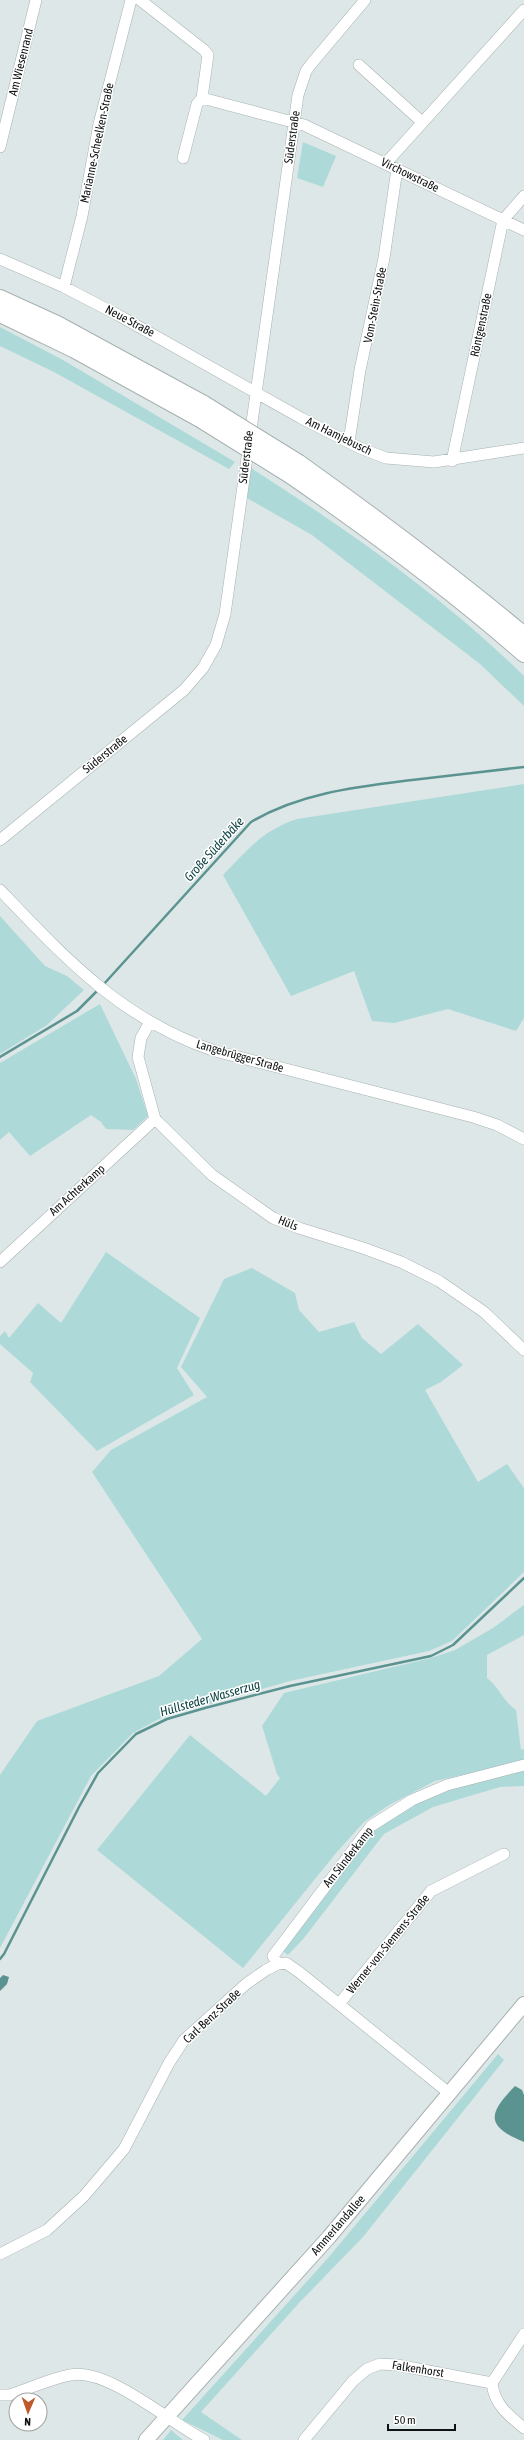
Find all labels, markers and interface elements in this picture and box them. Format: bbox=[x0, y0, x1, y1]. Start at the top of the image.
street label: Am Wiesenrand bbox=[6, 27, 36, 97]
street label: Marianne-Scheelken-Straße bbox=[77, 82, 117, 204]
street label: Süderstraße bbox=[281, 110, 303, 164]
street label: Virchowstraße bbox=[379, 155, 441, 195]
street label: Vom-Stein-Straße bbox=[361, 266, 389, 344]
street label: Röntgenstraße bbox=[467, 292, 495, 358]
street label: Neue Straße bbox=[103, 302, 157, 340]
street label: Am Hamjebusch bbox=[304, 414, 374, 458]
street label: Süderstraße bbox=[236, 430, 256, 484]
street label: Süderstraße bbox=[80, 732, 130, 776]
water label: Große Süderbäke bbox=[181, 814, 247, 884]
street label: Langebrügger Straße bbox=[195, 1037, 285, 1075]
street label: Am Achterkamp bbox=[46, 1161, 108, 1219]
street label: Hüls bbox=[276, 1213, 300, 1233]
water label: Hüllsteder Wasserzug bbox=[158, 1677, 262, 1719]
street label: Am Sünderkamp bbox=[320, 1824, 376, 1890]
street label: Werner-von-Siemens-Straße bbox=[344, 1892, 432, 1996]
street label: Carl-Benz-Straße bbox=[180, 1986, 244, 2046]
street label: Ammerlandallee bbox=[308, 2192, 368, 2258]
street label: Falkenhorst bbox=[391, 2358, 445, 2380]
north arrow bbox=[8, 2392, 48, 2432]
scale bar bbox=[388, 2406, 455, 2432]
text: 50 m bbox=[394, 2413, 416, 2427]
text: N bbox=[24, 2416, 31, 2428]

